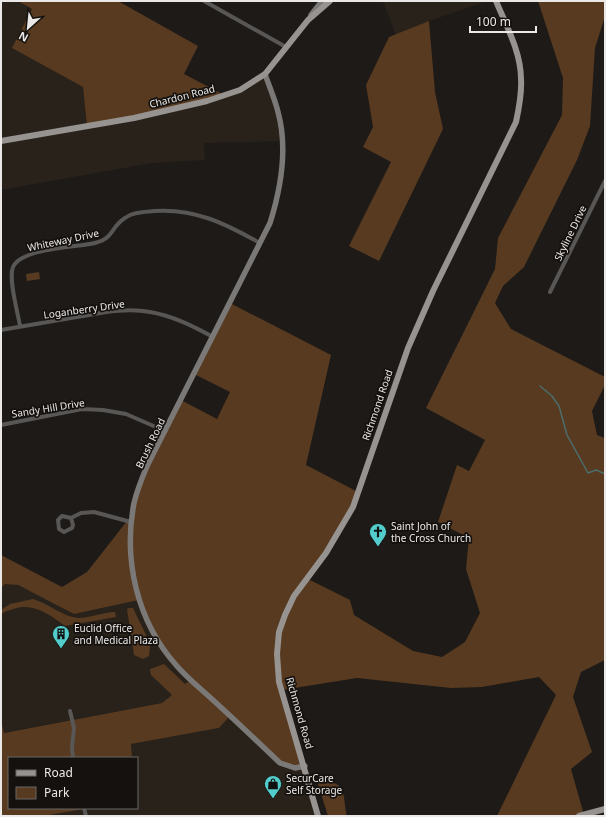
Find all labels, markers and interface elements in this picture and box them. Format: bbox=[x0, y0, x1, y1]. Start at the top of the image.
north arrow bbox=[8, 8, 48, 48]
scale bar bbox=[470, 8, 536, 34]
text: 100 m bbox=[476, 13, 511, 30]
text: N bbox=[16, 29, 31, 46]
street label: Chardon Road bbox=[148, 81, 216, 111]
street label: Skyline Drive bbox=[551, 203, 590, 263]
street label: Whiteway Drive bbox=[26, 225, 101, 254]
street label: Loganberry Drive bbox=[43, 296, 126, 322]
street label: Richmond Road bbox=[358, 368, 396, 442]
street label: Sandy Hill Drive bbox=[11, 395, 86, 421]
street label: Brush Road bbox=[132, 415, 168, 471]
place label: Saint John of the Cross Church bbox=[391, 519, 471, 545]
church icon: Saint John of the Cross Church bbox=[368, 522, 388, 547]
place label: Euclid Office and Medical Plaza bbox=[74, 621, 158, 647]
building icon: Euclid Office and Medical Plaza bbox=[51, 624, 71, 649]
street label: Richmond Road bbox=[283, 675, 317, 751]
legend bbox=[8, 757, 138, 809]
text: Road bbox=[44, 764, 73, 781]
place label: SecurCare Self Storage bbox=[286, 771, 343, 797]
shop icon: SecurCare Self Storage bbox=[263, 774, 283, 799]
text: Park bbox=[44, 784, 70, 801]

